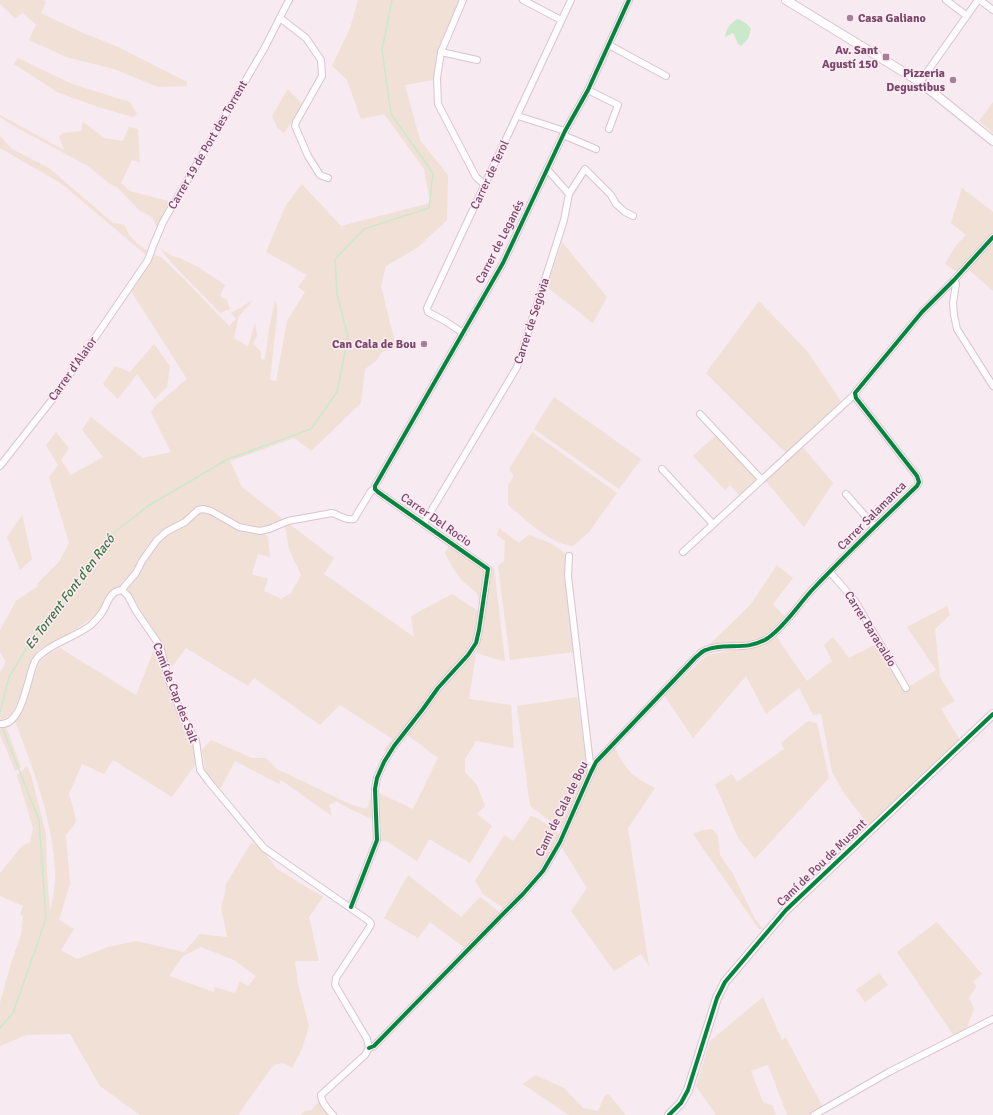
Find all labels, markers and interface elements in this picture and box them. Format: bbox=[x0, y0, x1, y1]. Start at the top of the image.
place label: Casa Galiano bbox=[858, 11, 926, 26]
marker: Casa Galiano bbox=[845, 13, 855, 23]
place label: Av. Sant Agustí 150 bbox=[822, 43, 879, 72]
marker: Av. Sant Agustí 150 bbox=[881, 52, 891, 62]
place label: Pizzeria Degustibus bbox=[886, 66, 946, 95]
marker: Pizzeria Degustibus bbox=[948, 75, 958, 85]
street label: Carrer 19 de Port des Torrent bbox=[165, 78, 251, 212]
street label: Carrer de Terol bbox=[467, 138, 513, 212]
street label: Carrer de Leganés bbox=[472, 198, 528, 286]
street label: Carrer de Segòvia bbox=[511, 276, 553, 366]
street label: Carrer d'Alaior bbox=[45, 334, 101, 404]
place label: Can Cala de Bou bbox=[332, 337, 416, 352]
marker: Can Cala de Bou bbox=[419, 339, 429, 349]
street label: Carrer Salamanca bbox=[834, 478, 910, 554]
street label: Carrer Del Rocio bbox=[398, 490, 474, 550]
water label: Es Torrent Font d'en Racó bbox=[22, 531, 119, 652]
street label: Carrer Baracaldo bbox=[841, 588, 899, 670]
street label: Camí de Cap des Salt bbox=[149, 641, 201, 745]
street label: Camí de Cala de Bou bbox=[532, 759, 592, 859]
street label: Camí de Pou de Musont bbox=[774, 816, 870, 910]

